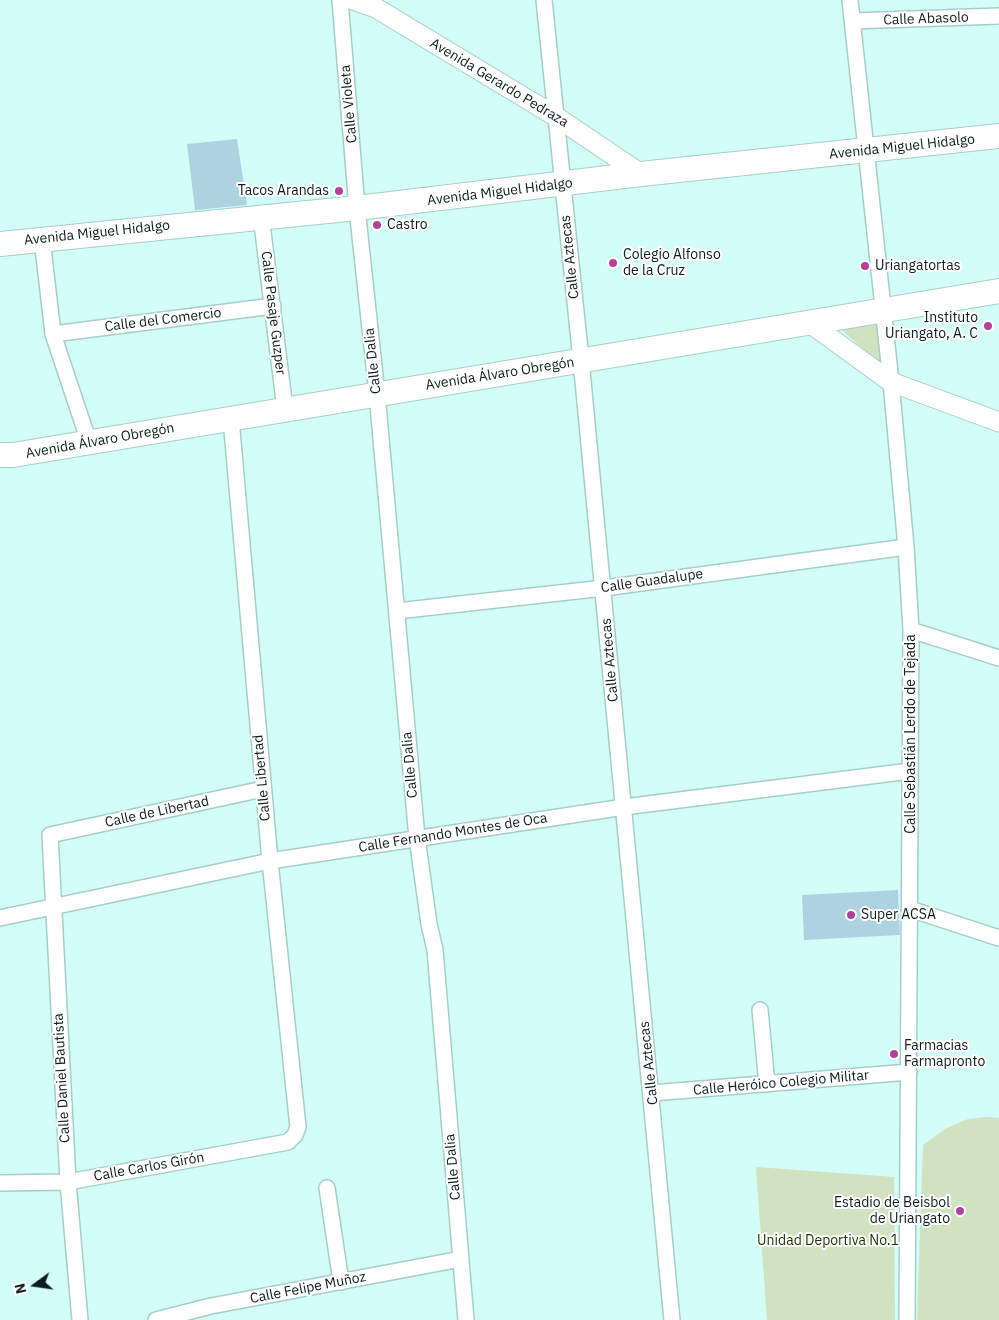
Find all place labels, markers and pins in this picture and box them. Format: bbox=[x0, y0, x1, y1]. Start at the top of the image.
place label: Tacos Arandas bbox=[238, 183, 329, 199]
marker: Tacos Arandas bbox=[333, 185, 345, 197]
place label: Castro bbox=[387, 217, 428, 233]
marker: Castro bbox=[371, 219, 383, 231]
place label: Colegio Alfonso de la Cruz bbox=[623, 247, 721, 280]
marker: Colegio Alfonso de la Cruz bbox=[607, 257, 619, 269]
place label: Uriangatortas bbox=[875, 258, 960, 274]
marker: Uriangatortas bbox=[859, 260, 871, 272]
place label: Instituto Uriangato, A. C bbox=[885, 310, 978, 342]
marker: Instituto Uriangato, A. C bbox=[982, 320, 994, 332]
place label: Super ACSA bbox=[861, 907, 936, 923]
marker: Super ACSA bbox=[845, 909, 857, 921]
place label: Farmacias Farmapronto bbox=[904, 1038, 985, 1070]
marker: Farmacias Farmapronto bbox=[888, 1048, 900, 1060]
place label: Estadio de Beisbol de Uriangato bbox=[834, 1195, 950, 1228]
marker: Estadio de Beisbol de Uriangato bbox=[954, 1205, 966, 1217]

